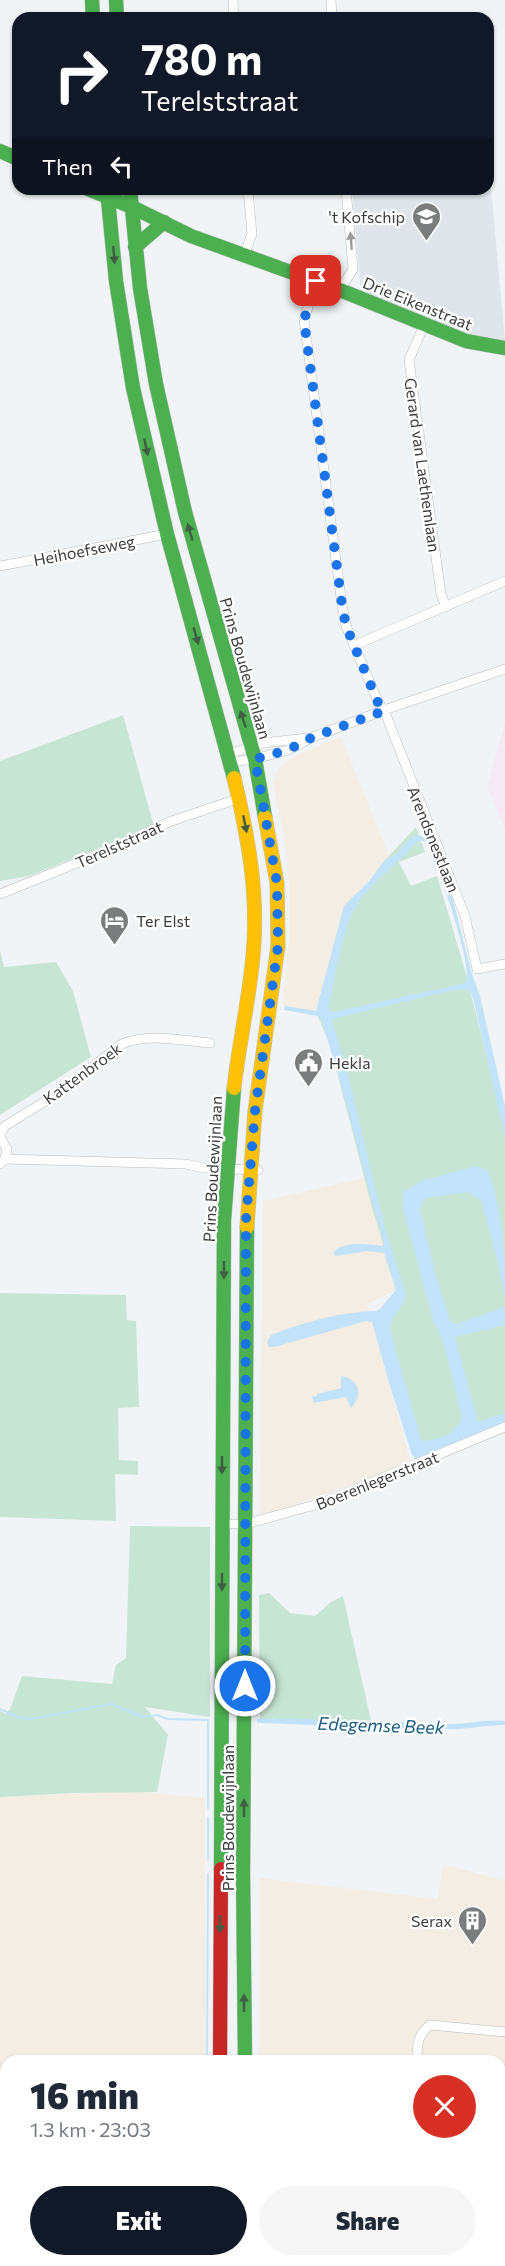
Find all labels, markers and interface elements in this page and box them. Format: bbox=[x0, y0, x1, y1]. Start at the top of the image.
text: 780 m bbox=[141, 32, 262, 84]
icon: right bbox=[42, 36, 120, 114]
text: Terelststraat bbox=[141, 84, 298, 117]
icon: left bbox=[105, 150, 138, 183]
text: Then bbox=[42, 153, 93, 180]
school or university icon: 't Kofschip bbox=[410, 200, 442, 242]
place label: 't Kofschip bbox=[329, 207, 405, 226]
one-way arrow bbox=[346, 232, 356, 251]
one-way arrow bbox=[109, 246, 118, 265]
pin bbox=[290, 255, 341, 306]
icon: arrive bbox=[299, 264, 332, 297]
street label: Drie Eikenstraat bbox=[360, 272, 476, 334]
street label: Gerard van Laethemlaan bbox=[401, 377, 445, 553]
one-way arrow bbox=[141, 438, 151, 457]
one-way arrow bbox=[185, 523, 195, 541]
street label: Heihoefseweg bbox=[32, 531, 137, 569]
street label: Prins Boudewijnlaan bbox=[217, 595, 275, 741]
one-way arrow bbox=[192, 627, 201, 645]
one-way arrow bbox=[238, 710, 248, 728]
street label: Arendsnestlaan bbox=[404, 783, 464, 895]
one-way arrow bbox=[241, 815, 250, 834]
street label: Terelststraat bbox=[73, 816, 166, 872]
hotel icon: Ter Elst bbox=[99, 904, 131, 946]
place label: Ter Elst bbox=[136, 911, 191, 930]
street label: Kattenbroek bbox=[39, 1038, 125, 1108]
public building icon: Hekla bbox=[292, 1046, 324, 1088]
place label: Hekla bbox=[329, 1053, 371, 1072]
street label: Prins Boudewijnlaan bbox=[199, 1095, 225, 1243]
one-way arrow bbox=[219, 1261, 229, 1280]
street label: Boerenlegerstraat bbox=[313, 1447, 442, 1513]
one-way arrow bbox=[217, 1456, 227, 1475]
one-way arrow bbox=[217, 1573, 227, 1592]
position arrow bbox=[213, 1654, 277, 1718]
water label: Edegemse Beek bbox=[317, 1712, 446, 1738]
street label: Prins Boudewijnlaan bbox=[218, 1745, 237, 1891]
one-way arrow bbox=[239, 1798, 249, 1817]
building icon: Serax bbox=[457, 1904, 489, 1946]
place label: Serax bbox=[411, 1911, 452, 1930]
one-way arrow bbox=[215, 1915, 225, 1934]
one-way arrow bbox=[240, 1993, 249, 2012]
text: 16 min bbox=[30, 2072, 139, 2116]
button: close bbox=[413, 2075, 476, 2138]
text: 1.3 km · 23:03 bbox=[30, 2117, 151, 2141]
button: Exit bbox=[30, 2186, 247, 2255]
button: Share bbox=[259, 2186, 476, 2255]

